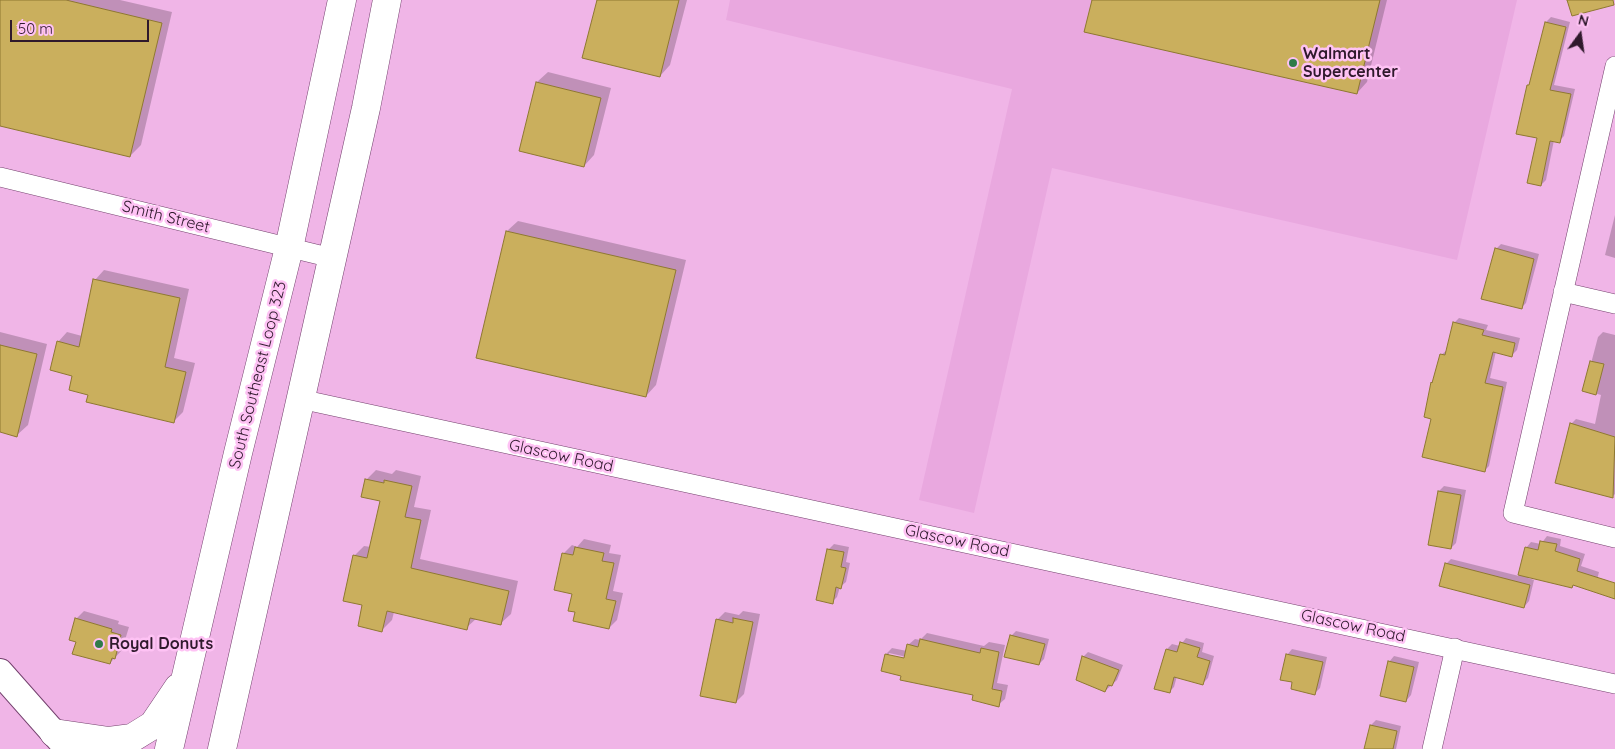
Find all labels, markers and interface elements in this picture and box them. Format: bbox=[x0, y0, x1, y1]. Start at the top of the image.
scale bar bbox=[12, 10, 151, 42]
north arrow bbox=[1555, 10, 1605, 60]
text: N bbox=[1576, 10, 1591, 30]
text: 50 m bbox=[18, 19, 53, 38]
place label: Walmart Supercenter bbox=[1303, 44, 1398, 82]
marker: Walmart Supercenter bbox=[1287, 57, 1299, 69]
street label: Smith Street bbox=[120, 197, 212, 237]
street label: South Southeast Loop 323 bbox=[225, 279, 291, 471]
street label: Glascow Road bbox=[507, 436, 615, 476]
street label: Glascow Road bbox=[903, 521, 1011, 561]
street label: Glascow Road bbox=[1299, 606, 1407, 646]
place label: Royal Donuts bbox=[109, 634, 213, 654]
marker: Royal Donuts bbox=[93, 638, 105, 650]

